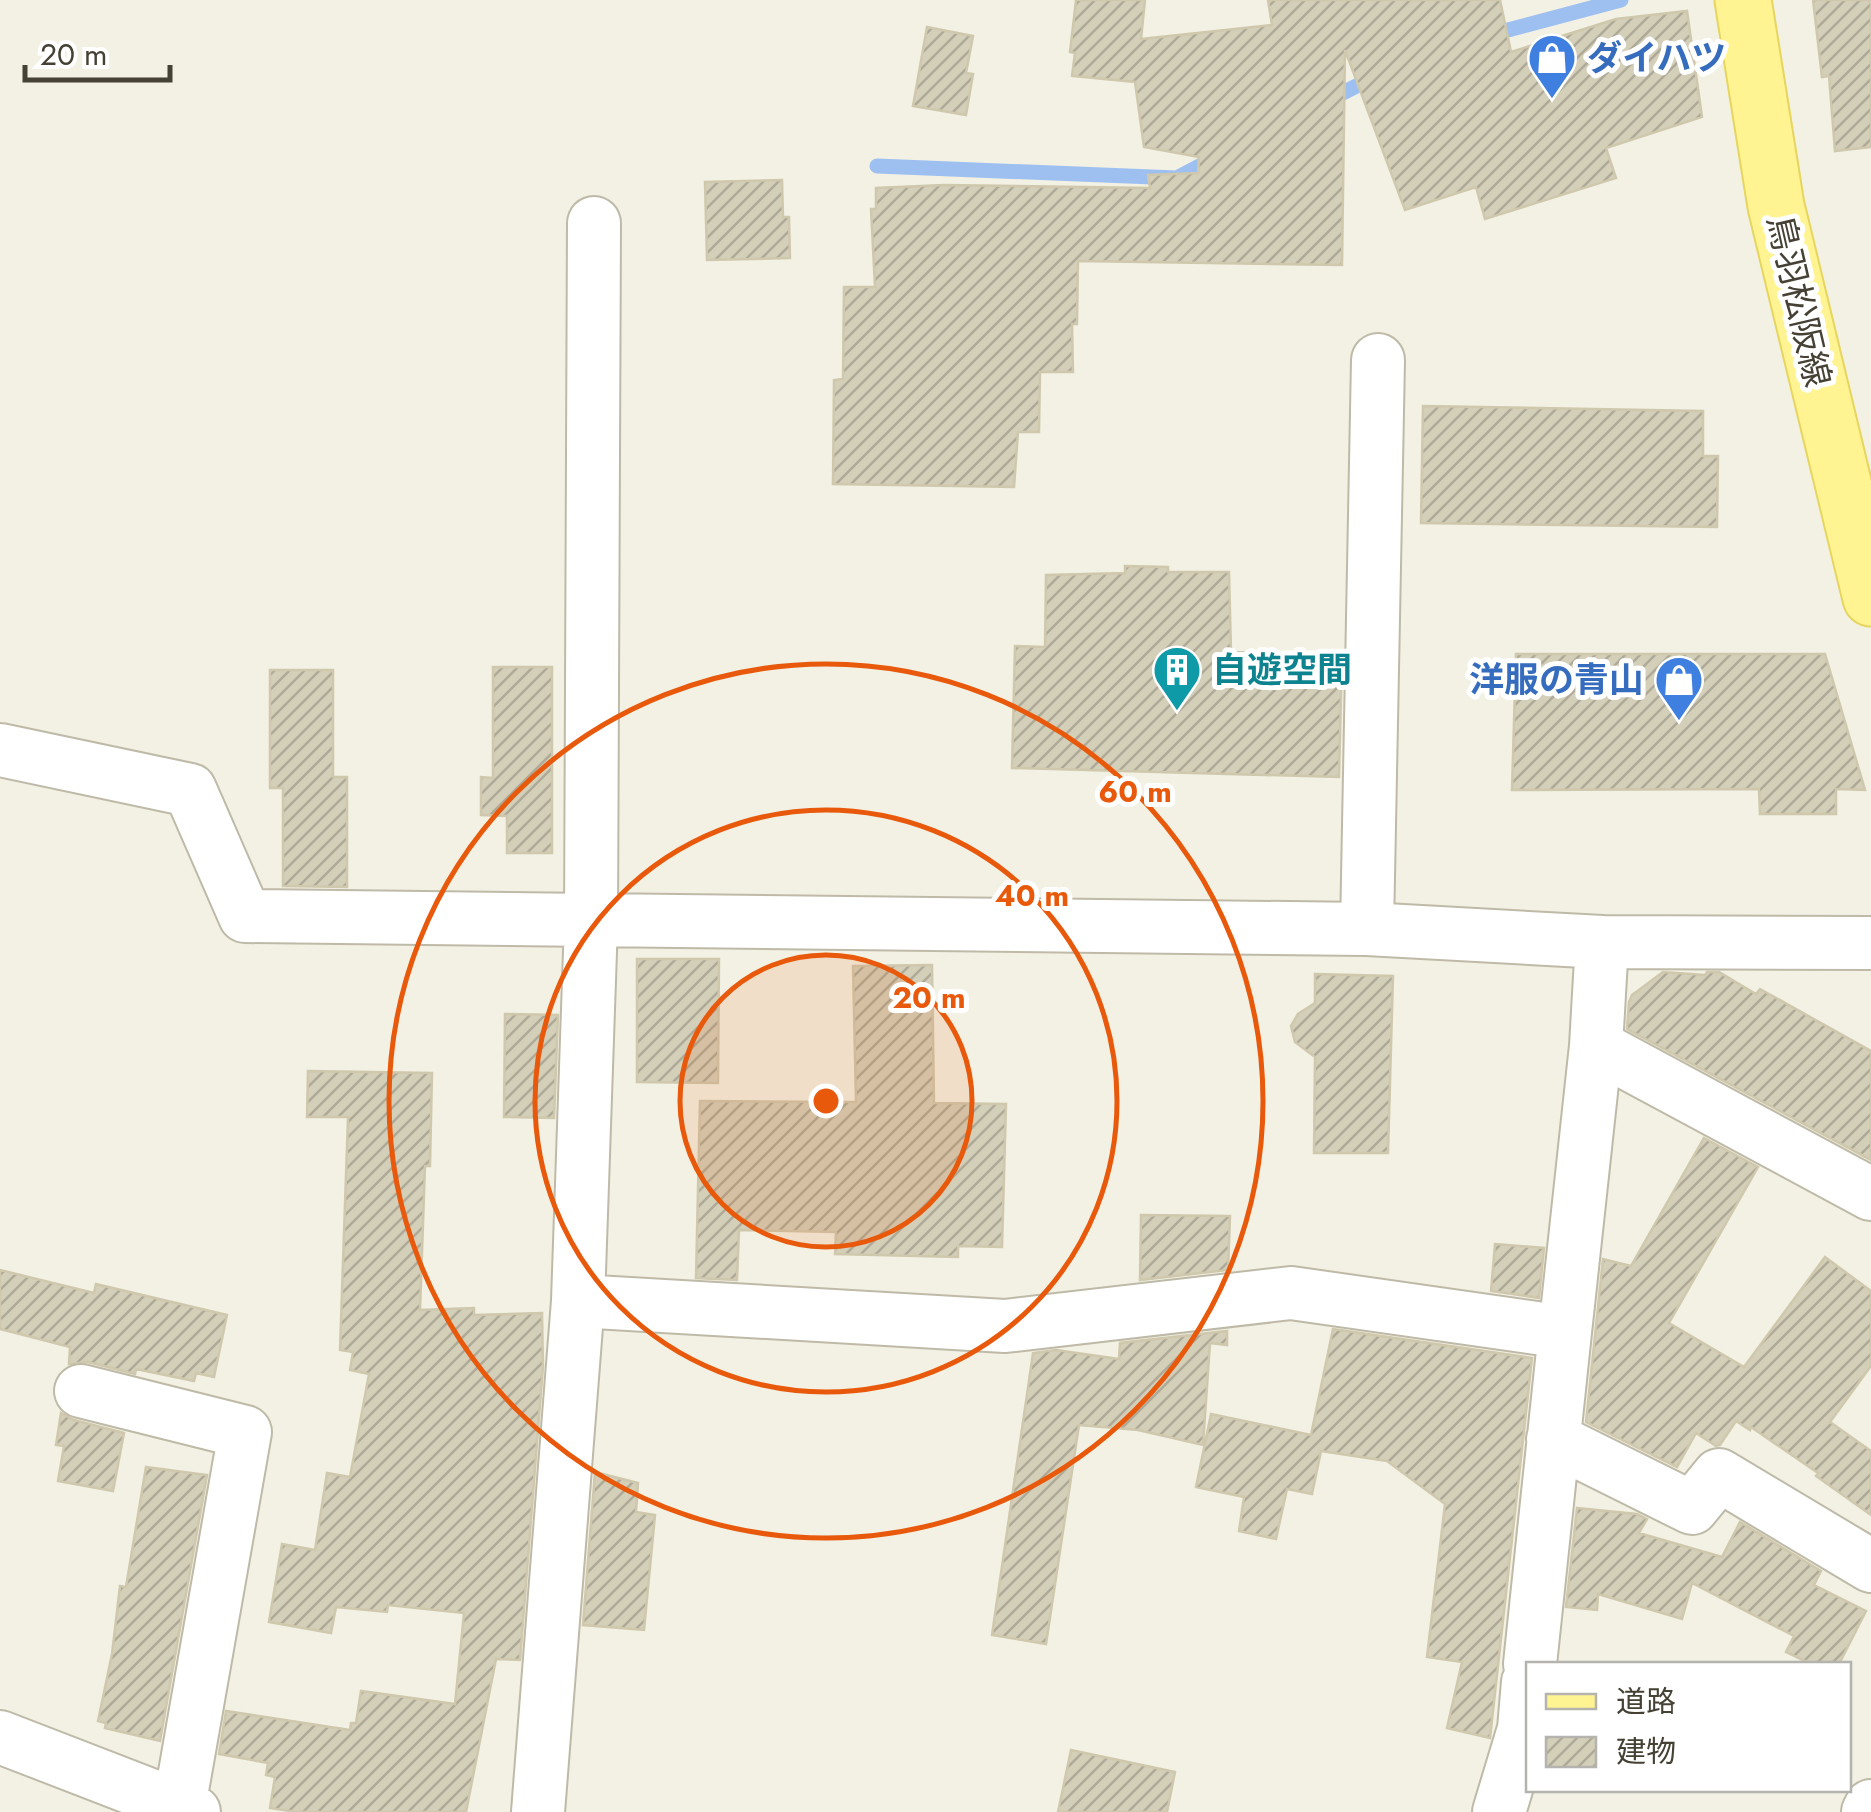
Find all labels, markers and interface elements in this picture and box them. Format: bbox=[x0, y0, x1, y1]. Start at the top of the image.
scale bar bbox=[25, 20, 170, 82]
shop icon: ダイハツ bbox=[1526, 32, 1578, 100]
text: 20 m bbox=[40, 33, 107, 76]
place label: ダイハツ bbox=[1587, 33, 1726, 83]
street label: 鳥羽松阪線 bbox=[1755, 210, 1843, 392]
building icon: 自遊空間 bbox=[1151, 644, 1203, 712]
place label: 自遊空間 bbox=[1212, 645, 1352, 695]
shop icon: 洋服の青山 bbox=[1653, 654, 1705, 722]
place label: 洋服の青山 bbox=[1469, 655, 1644, 705]
text: 60 m bbox=[1098, 770, 1172, 813]
text: 40 m bbox=[995, 874, 1069, 917]
text: 20 m bbox=[892, 976, 966, 1019]
centre of rings bbox=[808, 1083, 844, 1119]
legend bbox=[1526, 1662, 1851, 1792]
text: 道路 bbox=[1616, 1680, 1676, 1723]
text: 建物 bbox=[1616, 1730, 1676, 1773]

